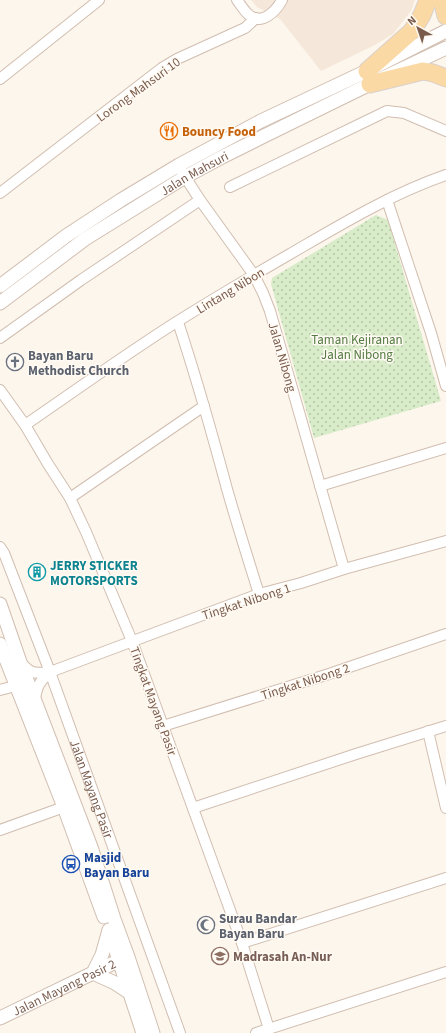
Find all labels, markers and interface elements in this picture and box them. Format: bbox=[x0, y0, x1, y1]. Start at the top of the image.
north arrow bbox=[398, 8, 438, 48]
text: N bbox=[404, 13, 420, 29]
street label: Lorong Mahsuri 10 bbox=[93, 53, 184, 126]
restaurant icon: Bouncy Food bbox=[159, 121, 179, 141]
place label: Bouncy Food bbox=[182, 123, 256, 141]
street label: Jalan Mahsuri bbox=[157, 147, 232, 200]
street label: Lintang Nibon bbox=[193, 263, 268, 318]
street label: Jalan Nibong bbox=[263, 320, 301, 395]
park label: Taman Kejiranan Jalan Nibong bbox=[311, 331, 403, 364]
place label: Bayan Baru Methodist Church bbox=[28, 347, 129, 380]
church icon: Bayan Baru Methodist Church bbox=[5, 352, 25, 372]
place label: JERRY STICKER MOTORSPORTS bbox=[50, 557, 138, 590]
building icon: JERRY STICKER MOTORSPORTS bbox=[27, 562, 47, 582]
street label: Tingkat Nibong 1 bbox=[200, 579, 293, 625]
street label: Tingkat Mayang Pasir bbox=[125, 644, 181, 759]
street label: Tingkat Nibong 2 bbox=[259, 659, 352, 705]
street label: Jalan Mayang Pasir bbox=[65, 737, 117, 841]
place label: Masjid Bayan Baru bbox=[84, 849, 149, 882]
bus stop icon: Masjid Bayan Baru bbox=[61, 854, 81, 874]
place label: Surau Bandar Bayan Baru bbox=[219, 910, 298, 943]
mosque icon: Surau Bandar Bayan Baru bbox=[196, 915, 216, 935]
school or university icon: Madrasah An-Nur bbox=[210, 946, 230, 966]
place label: Madrasah An-Nur bbox=[233, 948, 333, 966]
street label: Jalan Mayang Pasir 2 bbox=[10, 955, 119, 1021]

